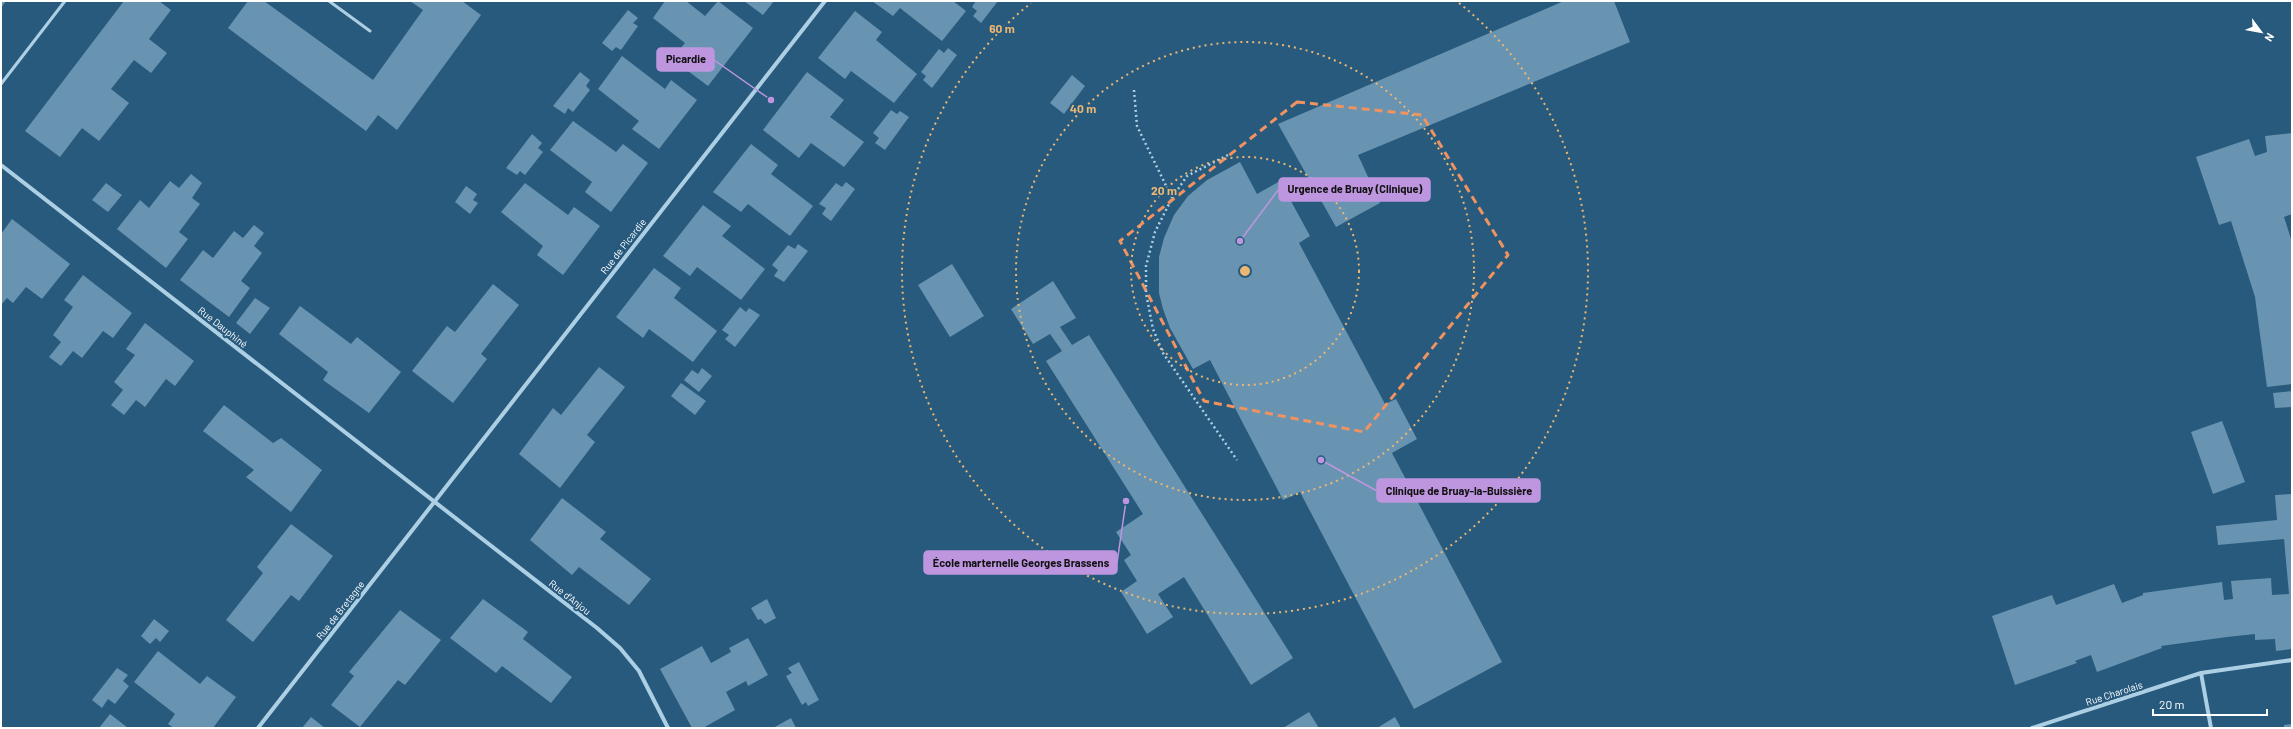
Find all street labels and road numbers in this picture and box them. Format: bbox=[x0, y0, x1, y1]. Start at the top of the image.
street label: Rue de Picardie bbox=[598, 216, 648, 276]
street label: Rue Dauphiné bbox=[196, 304, 250, 350]
street label: Rue d'Anjou bbox=[547, 577, 593, 617]
street label: Rue de Bretagne bbox=[313, 578, 367, 642]
street label: Rue Charolais bbox=[2084, 678, 2144, 708]

